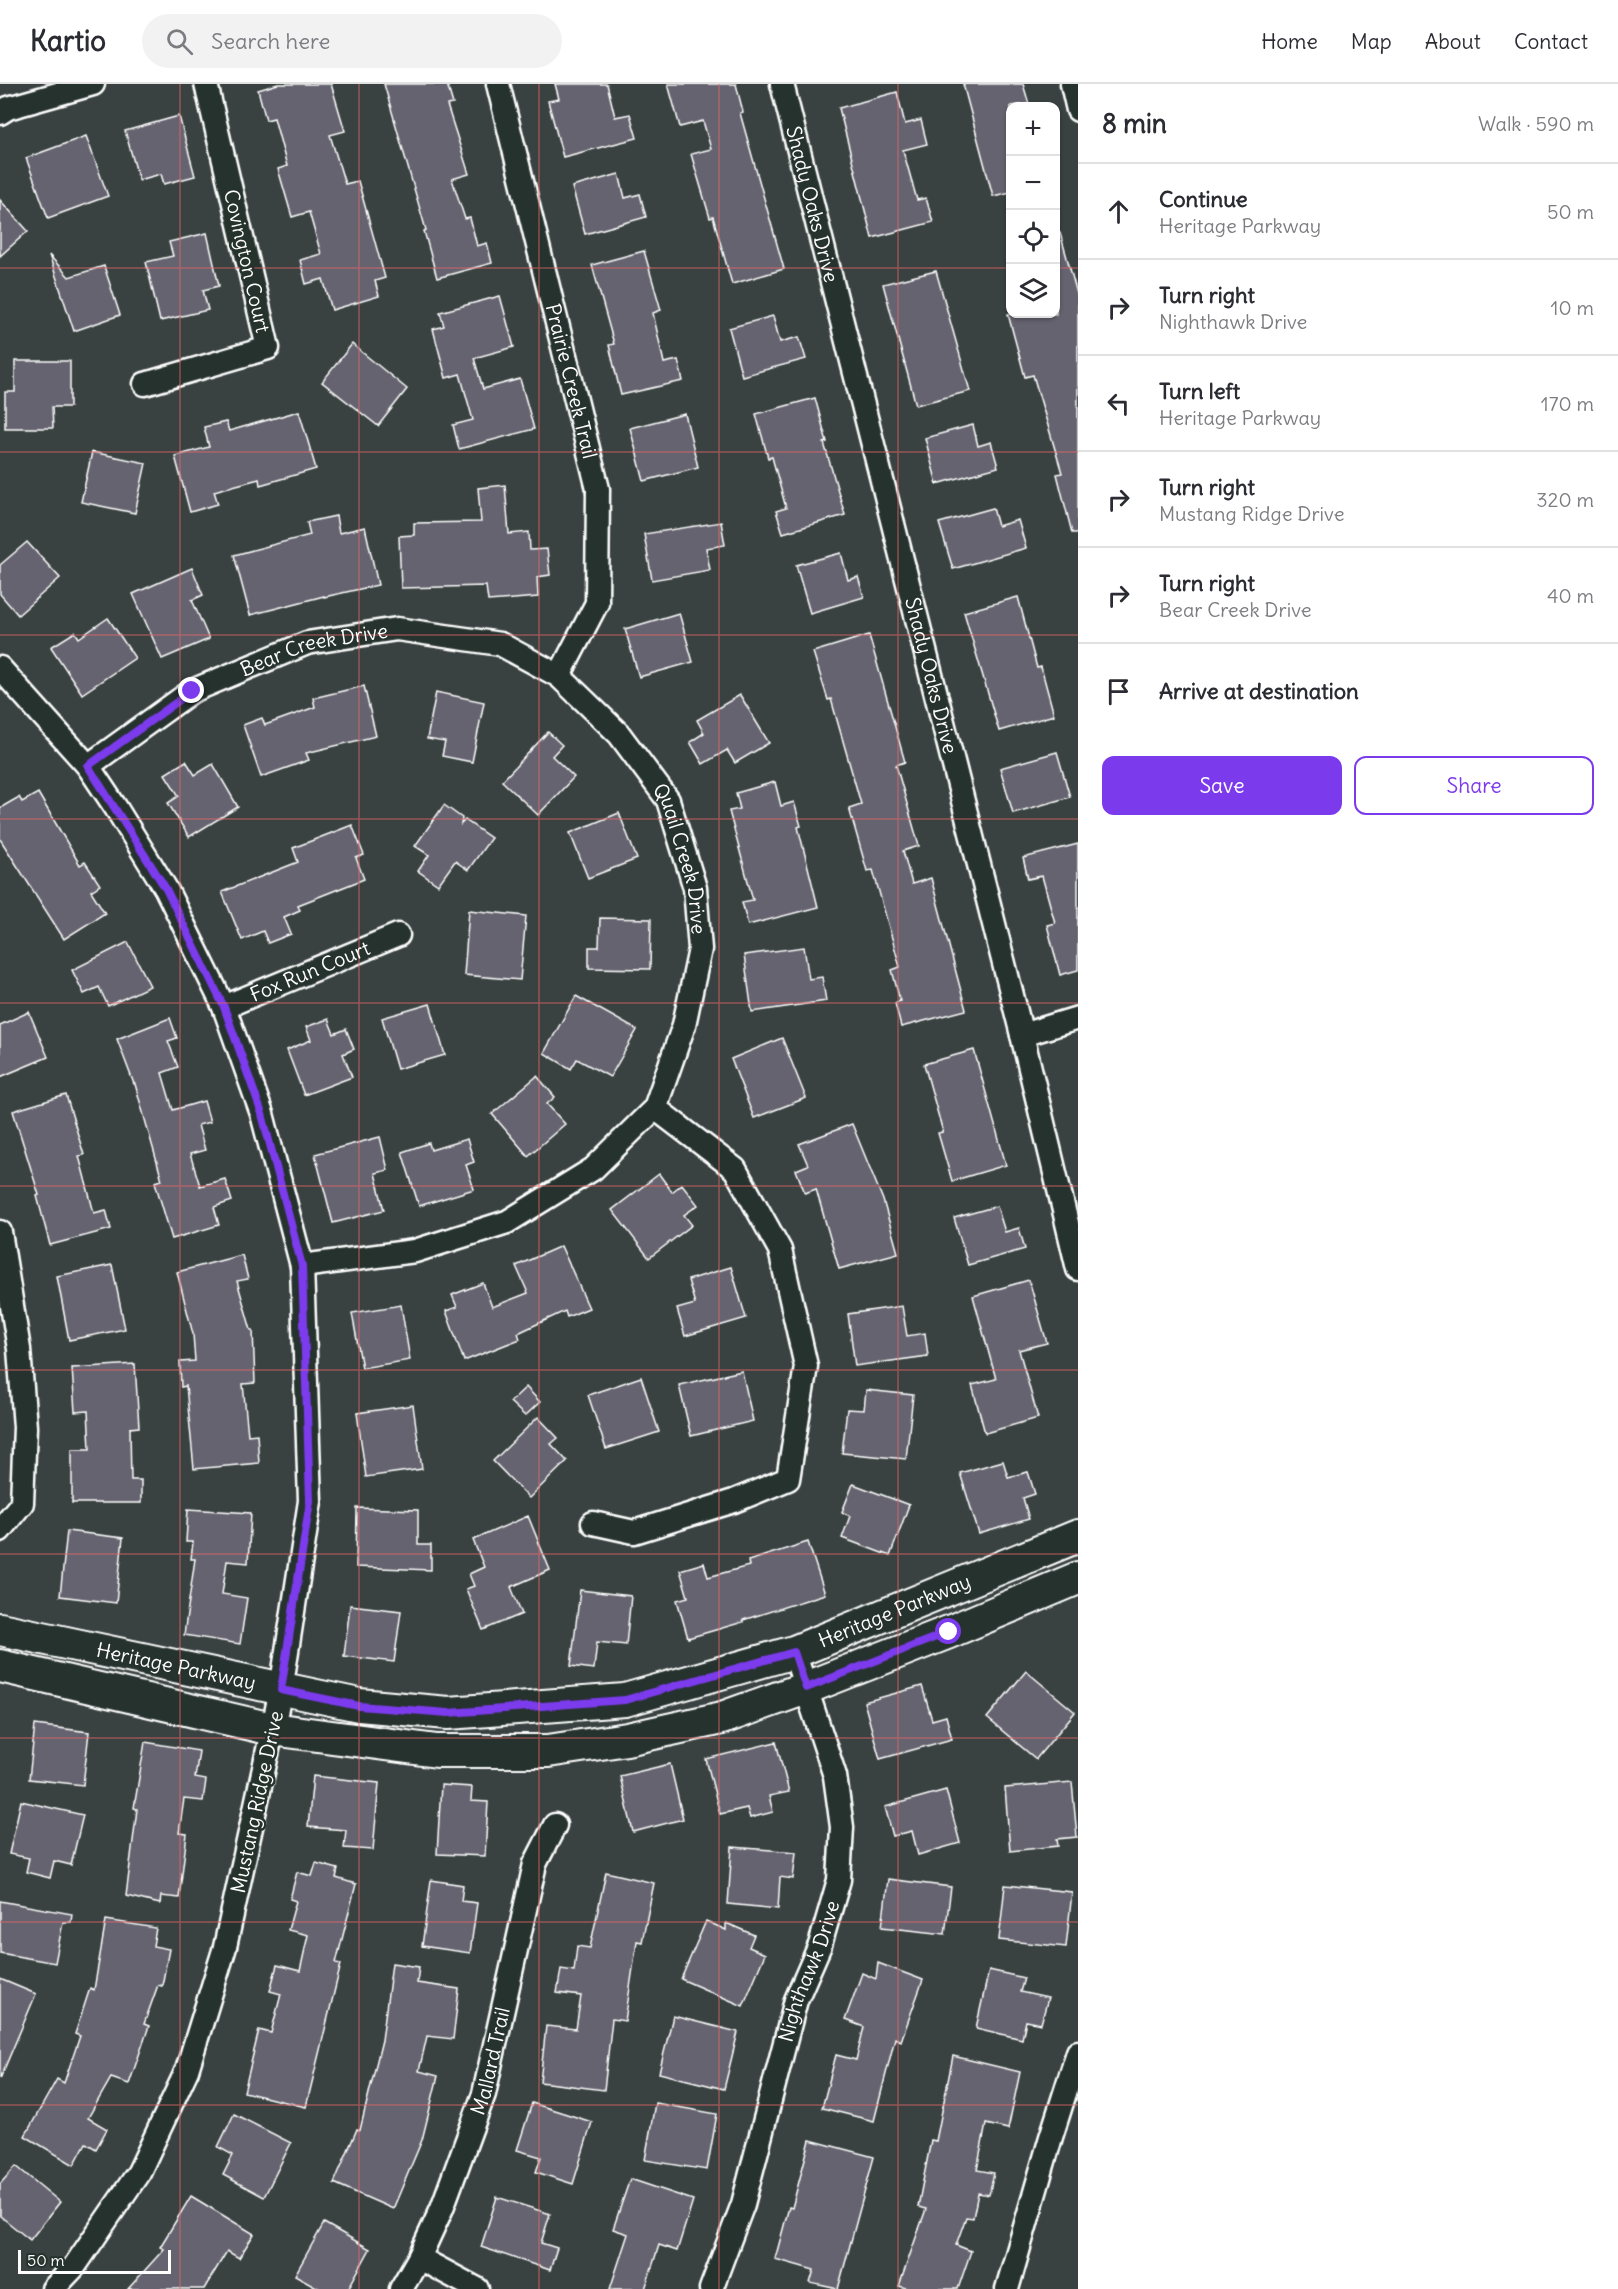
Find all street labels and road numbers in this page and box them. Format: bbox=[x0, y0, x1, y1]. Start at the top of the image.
street label: Shady Oaks Drive bbox=[781, 123, 845, 285]
street label: Covington Court bbox=[219, 187, 276, 335]
street label: Prairie Creek Trail bbox=[541, 301, 603, 461]
street label: Shady Oaks Drive bbox=[900, 595, 963, 756]
street label: Bear Creek Drive bbox=[236, 618, 389, 681]
street label: Quail Creek Drive bbox=[648, 778, 712, 935]
street label: Fox Run Court bbox=[246, 935, 374, 1007]
street label: Heritage Parkway bbox=[814, 1568, 974, 1653]
street label: Heritage Parkway bbox=[94, 1637, 258, 1695]
street label: Mustang Ridge Drive bbox=[225, 1709, 288, 1895]
street label: Nighthawk Drive bbox=[773, 1898, 844, 2044]
street label: Mallard Trail bbox=[464, 2005, 515, 2118]

